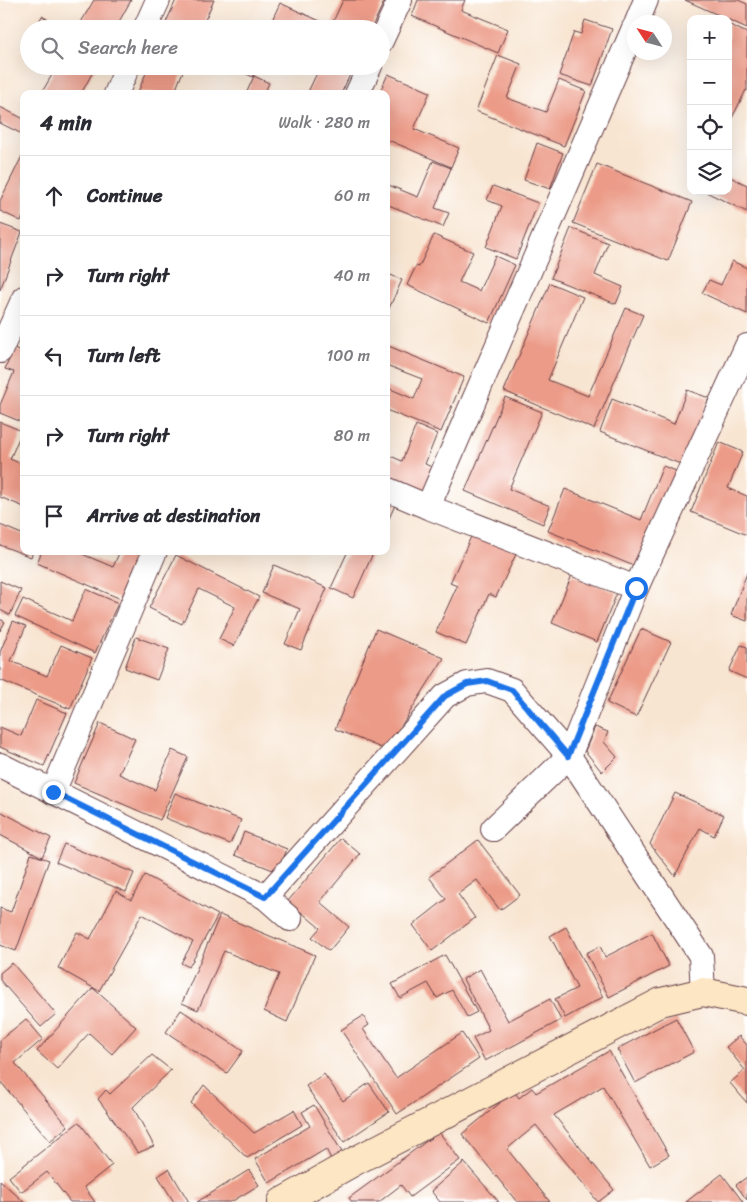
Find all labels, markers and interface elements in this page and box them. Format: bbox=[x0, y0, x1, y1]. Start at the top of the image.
north arrow bbox=[627, 15, 672, 60]
map controls bbox=[687, 15, 732, 195]
button: + bbox=[687, 15, 732, 60]
search box bbox=[20, 20, 390, 75]
text: Search here bbox=[78, 31, 178, 64]
icon: search bbox=[38, 34, 66, 62]
button: − bbox=[687, 60, 732, 105]
text: 4 min bbox=[40, 104, 92, 142]
button: locate bbox=[687, 105, 732, 150]
text: Walk · 280 m bbox=[279, 108, 370, 137]
button: layers bbox=[687, 150, 732, 195]
text: Continue bbox=[87, 179, 163, 212]
text: 60 m bbox=[334, 181, 370, 210]
icon: ahead bbox=[40, 182, 68, 210]
text: Turn right bbox=[87, 259, 169, 292]
text: 40 m bbox=[333, 261, 370, 290]
icon: right bbox=[40, 262, 68, 290]
text: Turn left bbox=[87, 339, 160, 372]
text: 100 m bbox=[326, 341, 370, 370]
icon: left bbox=[40, 342, 68, 370]
text: Turn right bbox=[87, 419, 169, 452]
text: 80 m bbox=[334, 421, 370, 450]
icon: right bbox=[40, 422, 68, 450]
text: Arrive at destination bbox=[87, 499, 260, 532]
icon: arrive bbox=[40, 502, 68, 530]
route start bbox=[625, 577, 648, 600]
route end bbox=[42, 781, 65, 804]

